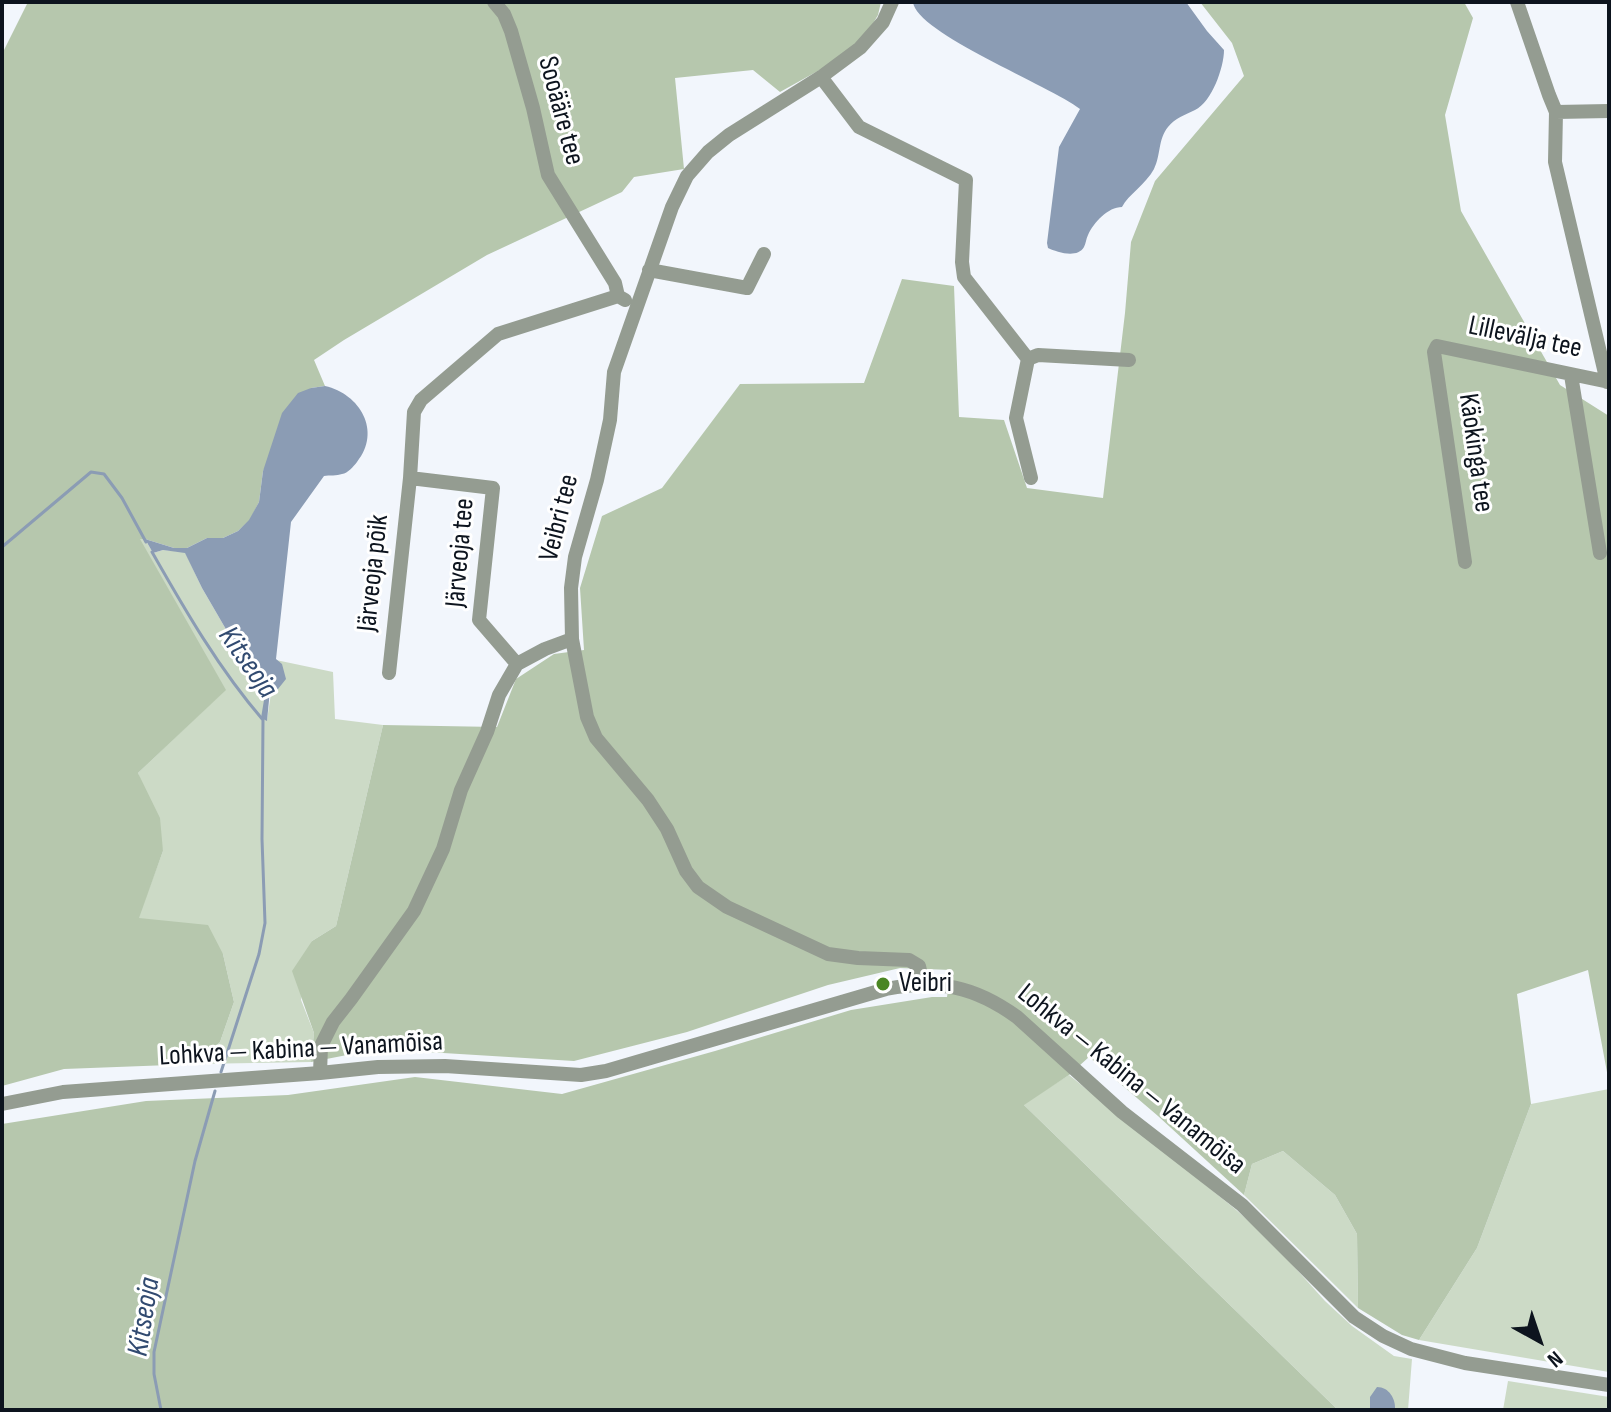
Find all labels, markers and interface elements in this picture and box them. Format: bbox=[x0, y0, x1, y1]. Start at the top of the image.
street label: Sooääre tee bbox=[529, 53, 591, 169]
street label: Lillevälja tee bbox=[1465, 310, 1585, 366]
street label: Käokinga tee bbox=[1450, 391, 1500, 515]
street label: Veibri tee bbox=[533, 471, 587, 565]
street label: Järveoja tee bbox=[439, 497, 483, 609]
street label: Järveoja põik bbox=[351, 513, 397, 633]
water label: Kitseoja bbox=[209, 620, 285, 706]
place label: Veibri bbox=[899, 967, 952, 1001]
marker: Veibri bbox=[874, 975, 892, 993]
street label: Lohkva — Kabina — Vanamõisa bbox=[1010, 978, 1252, 1182]
street label: Lohkva — Kabina — Vanamõisa bbox=[158, 1026, 444, 1074]
water label: Kitseoja bbox=[121, 1275, 169, 1359]
north arrow bbox=[1499, 1300, 1579, 1380]
text: N bbox=[1542, 1345, 1568, 1373]

